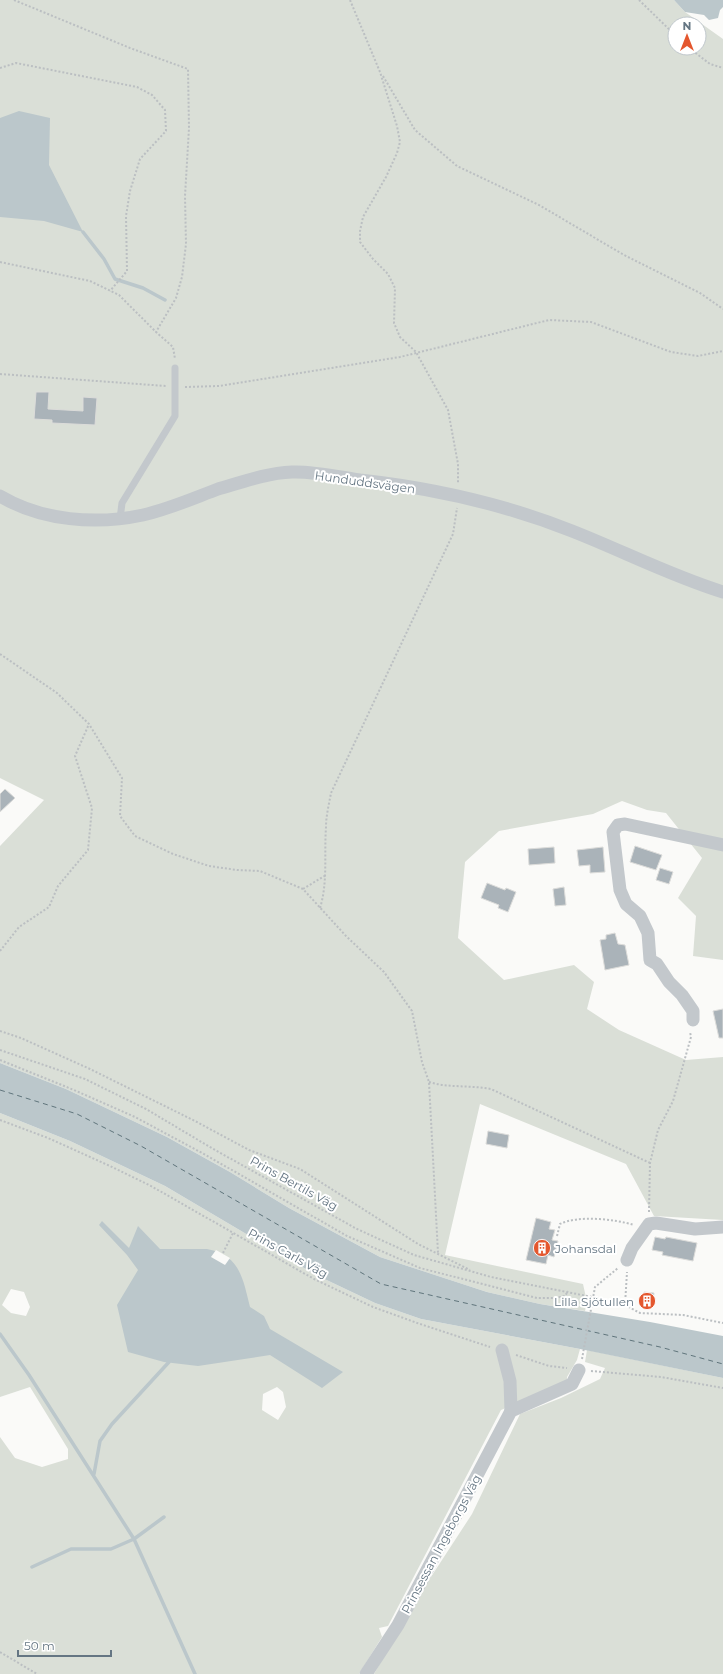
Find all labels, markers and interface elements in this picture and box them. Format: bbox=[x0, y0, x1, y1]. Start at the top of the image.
north arrow bbox=[667, 16, 707, 56]
text: N bbox=[683, 19, 691, 33]
street label: Hunduddsvägen bbox=[314, 468, 416, 496]
street label: Prins Bertils Väg bbox=[247, 1153, 341, 1213]
street label: Prins Carls Väg bbox=[245, 1225, 331, 1281]
building icon: Johansdal bbox=[532, 1238, 552, 1258]
place label: Johansdal bbox=[554, 1241, 616, 1256]
building icon: Lilla Sjötullen bbox=[637, 1291, 657, 1311]
place label: Lilla Sjötullen bbox=[554, 1294, 634, 1309]
street label: Prinsessan Ingeborgs Väg bbox=[398, 1472, 484, 1616]
scale bar bbox=[18, 1632, 111, 1658]
text: 50 m bbox=[24, 1638, 55, 1653]

